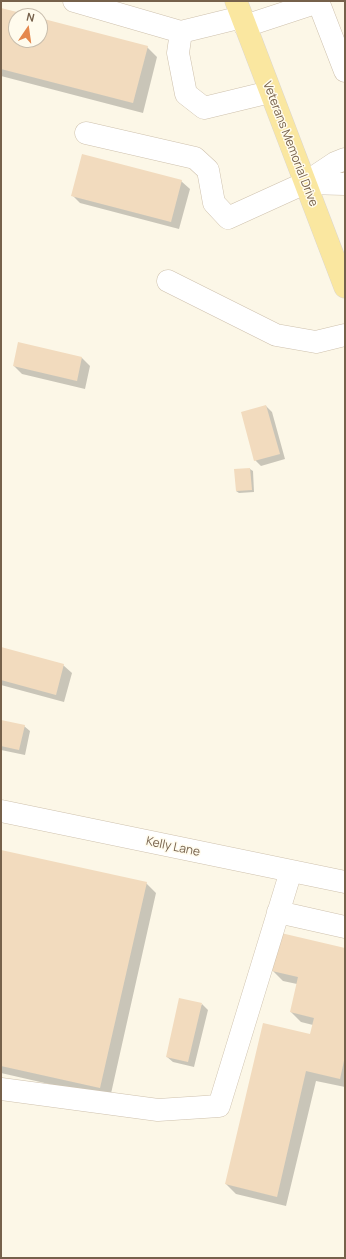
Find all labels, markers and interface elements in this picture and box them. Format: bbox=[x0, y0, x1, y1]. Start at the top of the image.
north arrow bbox=[8, 8, 48, 48]
text: N bbox=[25, 9, 36, 25]
street label: Veterans Memorial Drive bbox=[259, 79, 321, 209]
street label: Kelly Lane bbox=[145, 834, 201, 860]

